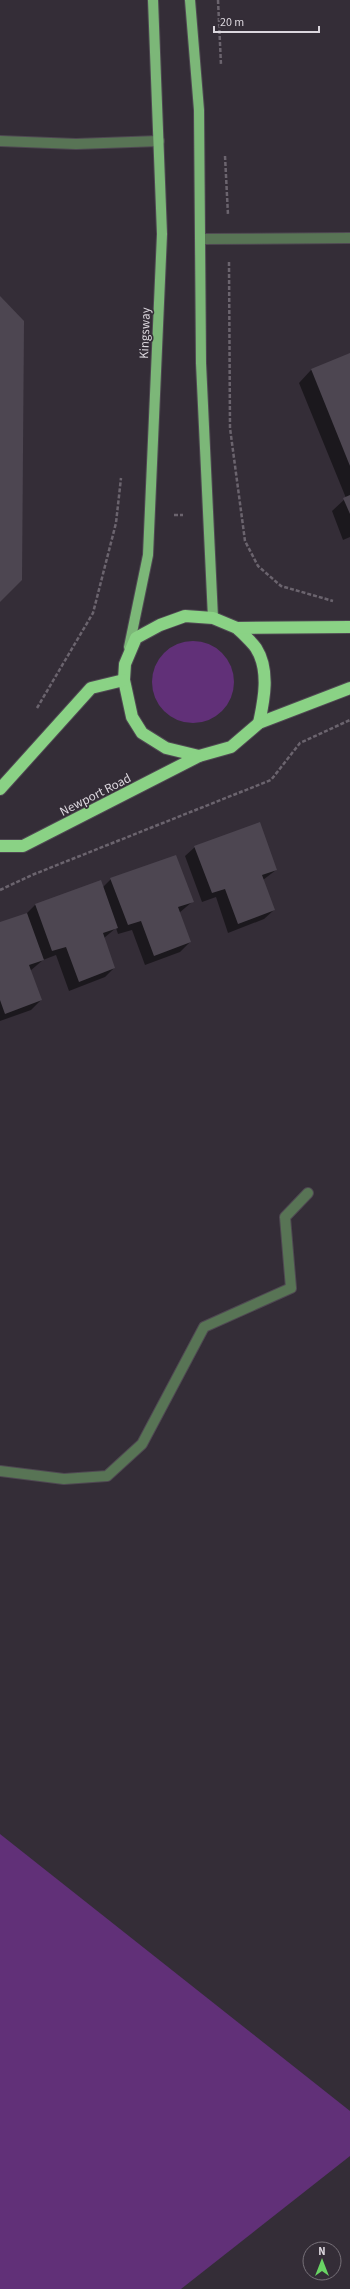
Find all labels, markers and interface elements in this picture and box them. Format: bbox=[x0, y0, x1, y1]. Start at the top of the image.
scale bar bbox=[214, 8, 319, 34]
text: 20 m bbox=[220, 14, 244, 31]
street label: Kingsway bbox=[135, 307, 155, 359]
street label: Newport Road bbox=[57, 769, 134, 821]
north arrow bbox=[302, 2241, 342, 2281]
text: N bbox=[318, 2244, 326, 2259]

